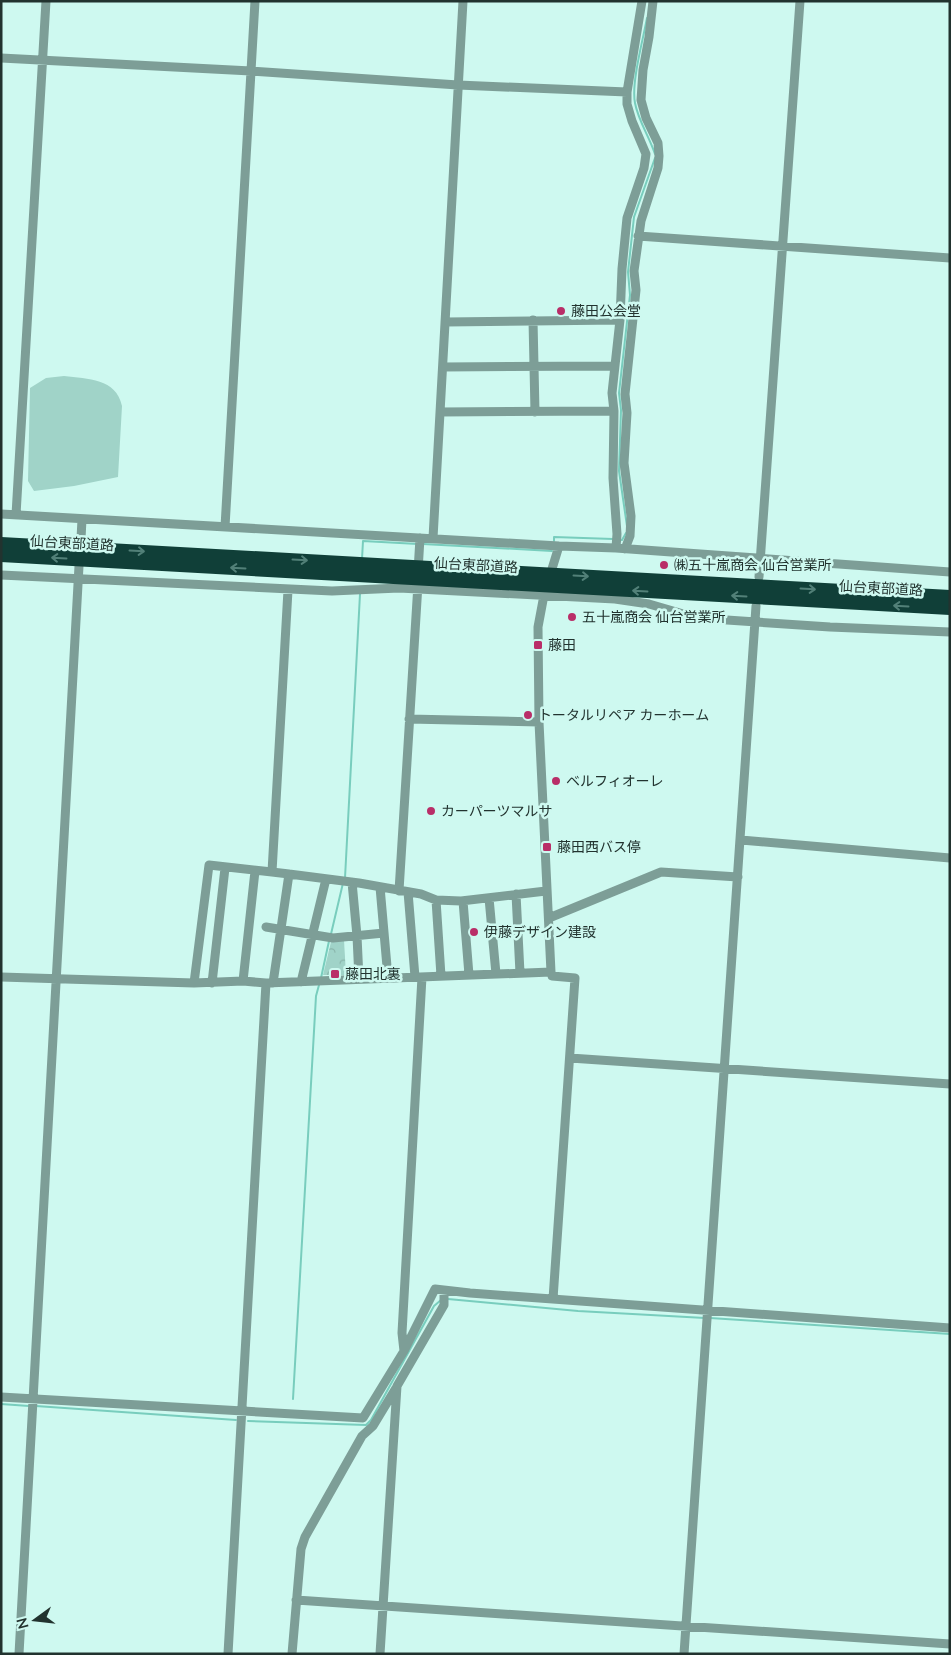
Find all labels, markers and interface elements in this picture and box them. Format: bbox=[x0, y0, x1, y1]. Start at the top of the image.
place label: 藤田公会堂 bbox=[571, 302, 641, 319]
marker: 藤田公会堂 bbox=[555, 305, 567, 317]
street label: 仙台東部道路 bbox=[30, 532, 114, 553]
one-way arrow bbox=[129, 547, 145, 556]
one-way arrow bbox=[51, 554, 67, 563]
street label: 仙台東部道路 bbox=[434, 554, 518, 575]
one-way arrow bbox=[291, 556, 307, 565]
place label: ㈱五十嵐商会 仙台営業所 bbox=[674, 556, 832, 573]
marker: ㈱五十嵐商会 仙台営業所 bbox=[658, 559, 670, 571]
one-way arrow bbox=[231, 564, 247, 573]
one-way arrow bbox=[572, 571, 589, 581]
street label: 仙台東部道路 bbox=[839, 577, 923, 598]
one-way arrow bbox=[800, 584, 816, 593]
one-way arrow bbox=[632, 586, 648, 595]
one-way arrow bbox=[731, 592, 747, 601]
one-way arrow bbox=[893, 601, 909, 610]
place label: 五十嵐商会 仙台営業所 bbox=[582, 608, 726, 625]
marker: 五十嵐商会 仙台営業所 bbox=[566, 611, 578, 623]
place label: 藤田 bbox=[548, 636, 576, 653]
marker: 藤田 bbox=[532, 639, 544, 651]
place label: トータルリペア カーホーム bbox=[538, 706, 709, 723]
marker: トータルリペア カーホーム bbox=[522, 709, 534, 721]
place label: ベルフィオーレ bbox=[566, 772, 664, 789]
marker: ベルフィオーレ bbox=[550, 775, 562, 787]
place label: カーパーツマルサ bbox=[441, 802, 553, 819]
marker: カーパーツマルサ bbox=[425, 805, 437, 817]
place label: 藤田西バス停 bbox=[557, 838, 641, 855]
marker: 藤田西バス停 bbox=[541, 841, 553, 853]
place label: 伊藤デザイン建設 bbox=[484, 923, 596, 940]
marker: 伊藤デザイン建設 bbox=[468, 926, 480, 938]
place label: 藤田北裏 bbox=[345, 965, 401, 982]
marker: 藤田北裏 bbox=[329, 968, 341, 980]
north arrow bbox=[10, 1595, 60, 1645]
text: N bbox=[12, 1616, 32, 1631]

